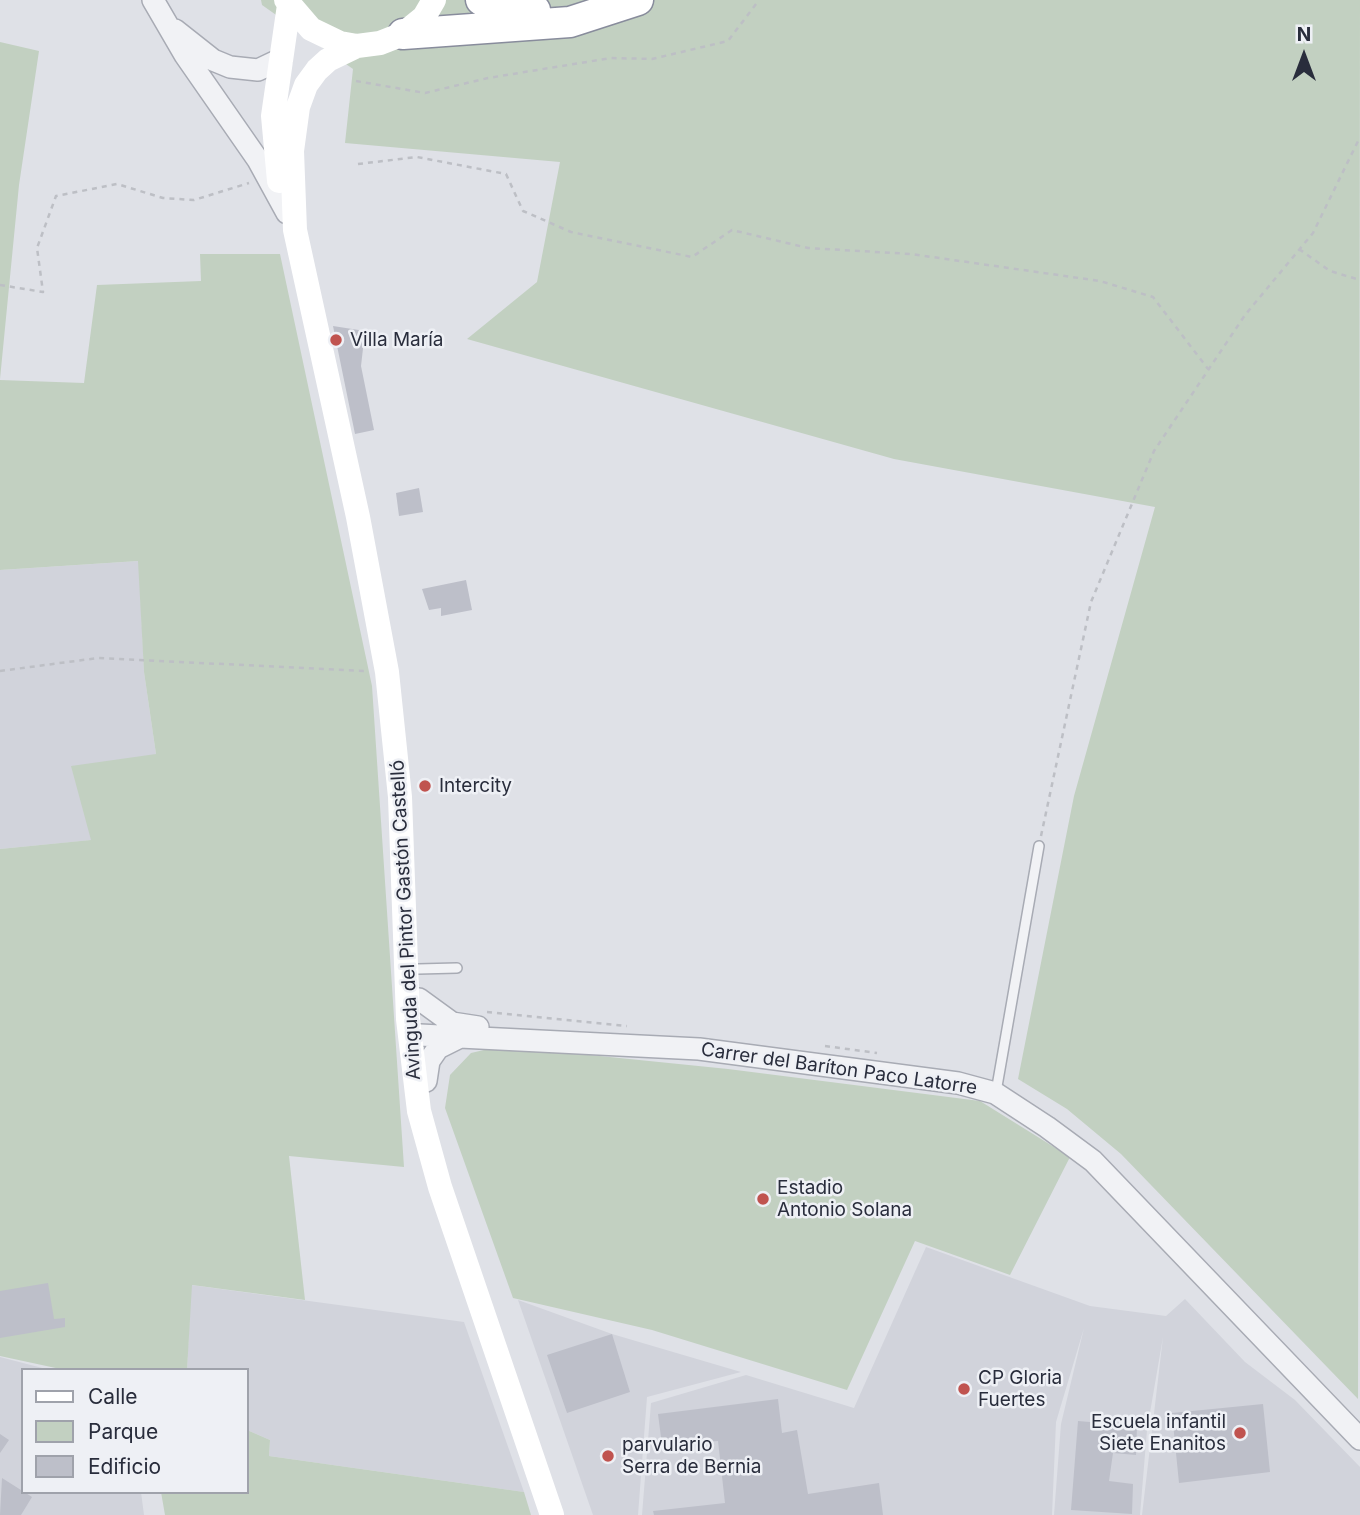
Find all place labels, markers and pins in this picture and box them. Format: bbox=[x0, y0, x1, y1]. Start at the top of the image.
place label: Villa María bbox=[350, 329, 443, 351]
marker: Villa María bbox=[328, 332, 344, 348]
place label: Intercity bbox=[439, 775, 512, 797]
marker: Intercity bbox=[417, 778, 433, 794]
place label: Estadio Antonio Solana bbox=[777, 1177, 912, 1221]
marker: Estadio Antonio Solana bbox=[755, 1191, 771, 1207]
place label: CP Gloria Fuertes bbox=[978, 1367, 1062, 1411]
marker: CP Gloria Fuertes bbox=[956, 1381, 972, 1397]
place label: Escuela infantil Siete Enanitos bbox=[1091, 1411, 1226, 1455]
marker: Escuela infantil Siete Enanitos bbox=[1232, 1425, 1248, 1441]
place label: parvulario Serra de Bernia bbox=[622, 1434, 761, 1478]
marker: parvulario Serra de Bernia bbox=[600, 1448, 616, 1464]

